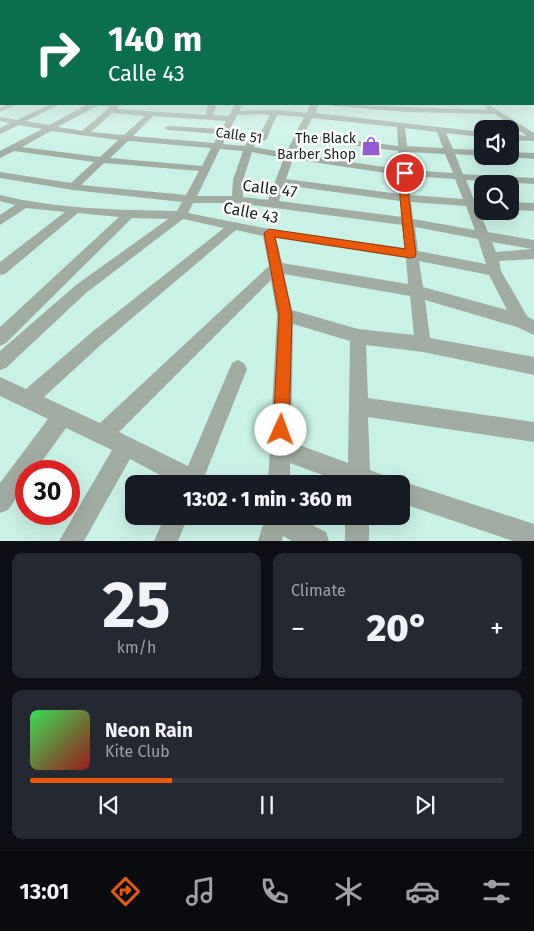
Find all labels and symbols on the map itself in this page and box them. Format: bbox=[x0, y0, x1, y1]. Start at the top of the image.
street label: Calle 51 bbox=[214, 124, 263, 147]
place label: The Black Barber Shop bbox=[277, 130, 357, 163]
shop icon: The Black Barber Shop bbox=[360, 135, 382, 157]
pin bbox=[384, 152, 426, 194]
street label: Calle 47 bbox=[242, 176, 298, 201]
street label: Calle 43 bbox=[222, 198, 280, 227]
position arrow bbox=[254, 403, 306, 455]
speed limit sign: 30 bbox=[15, 460, 80, 525]

